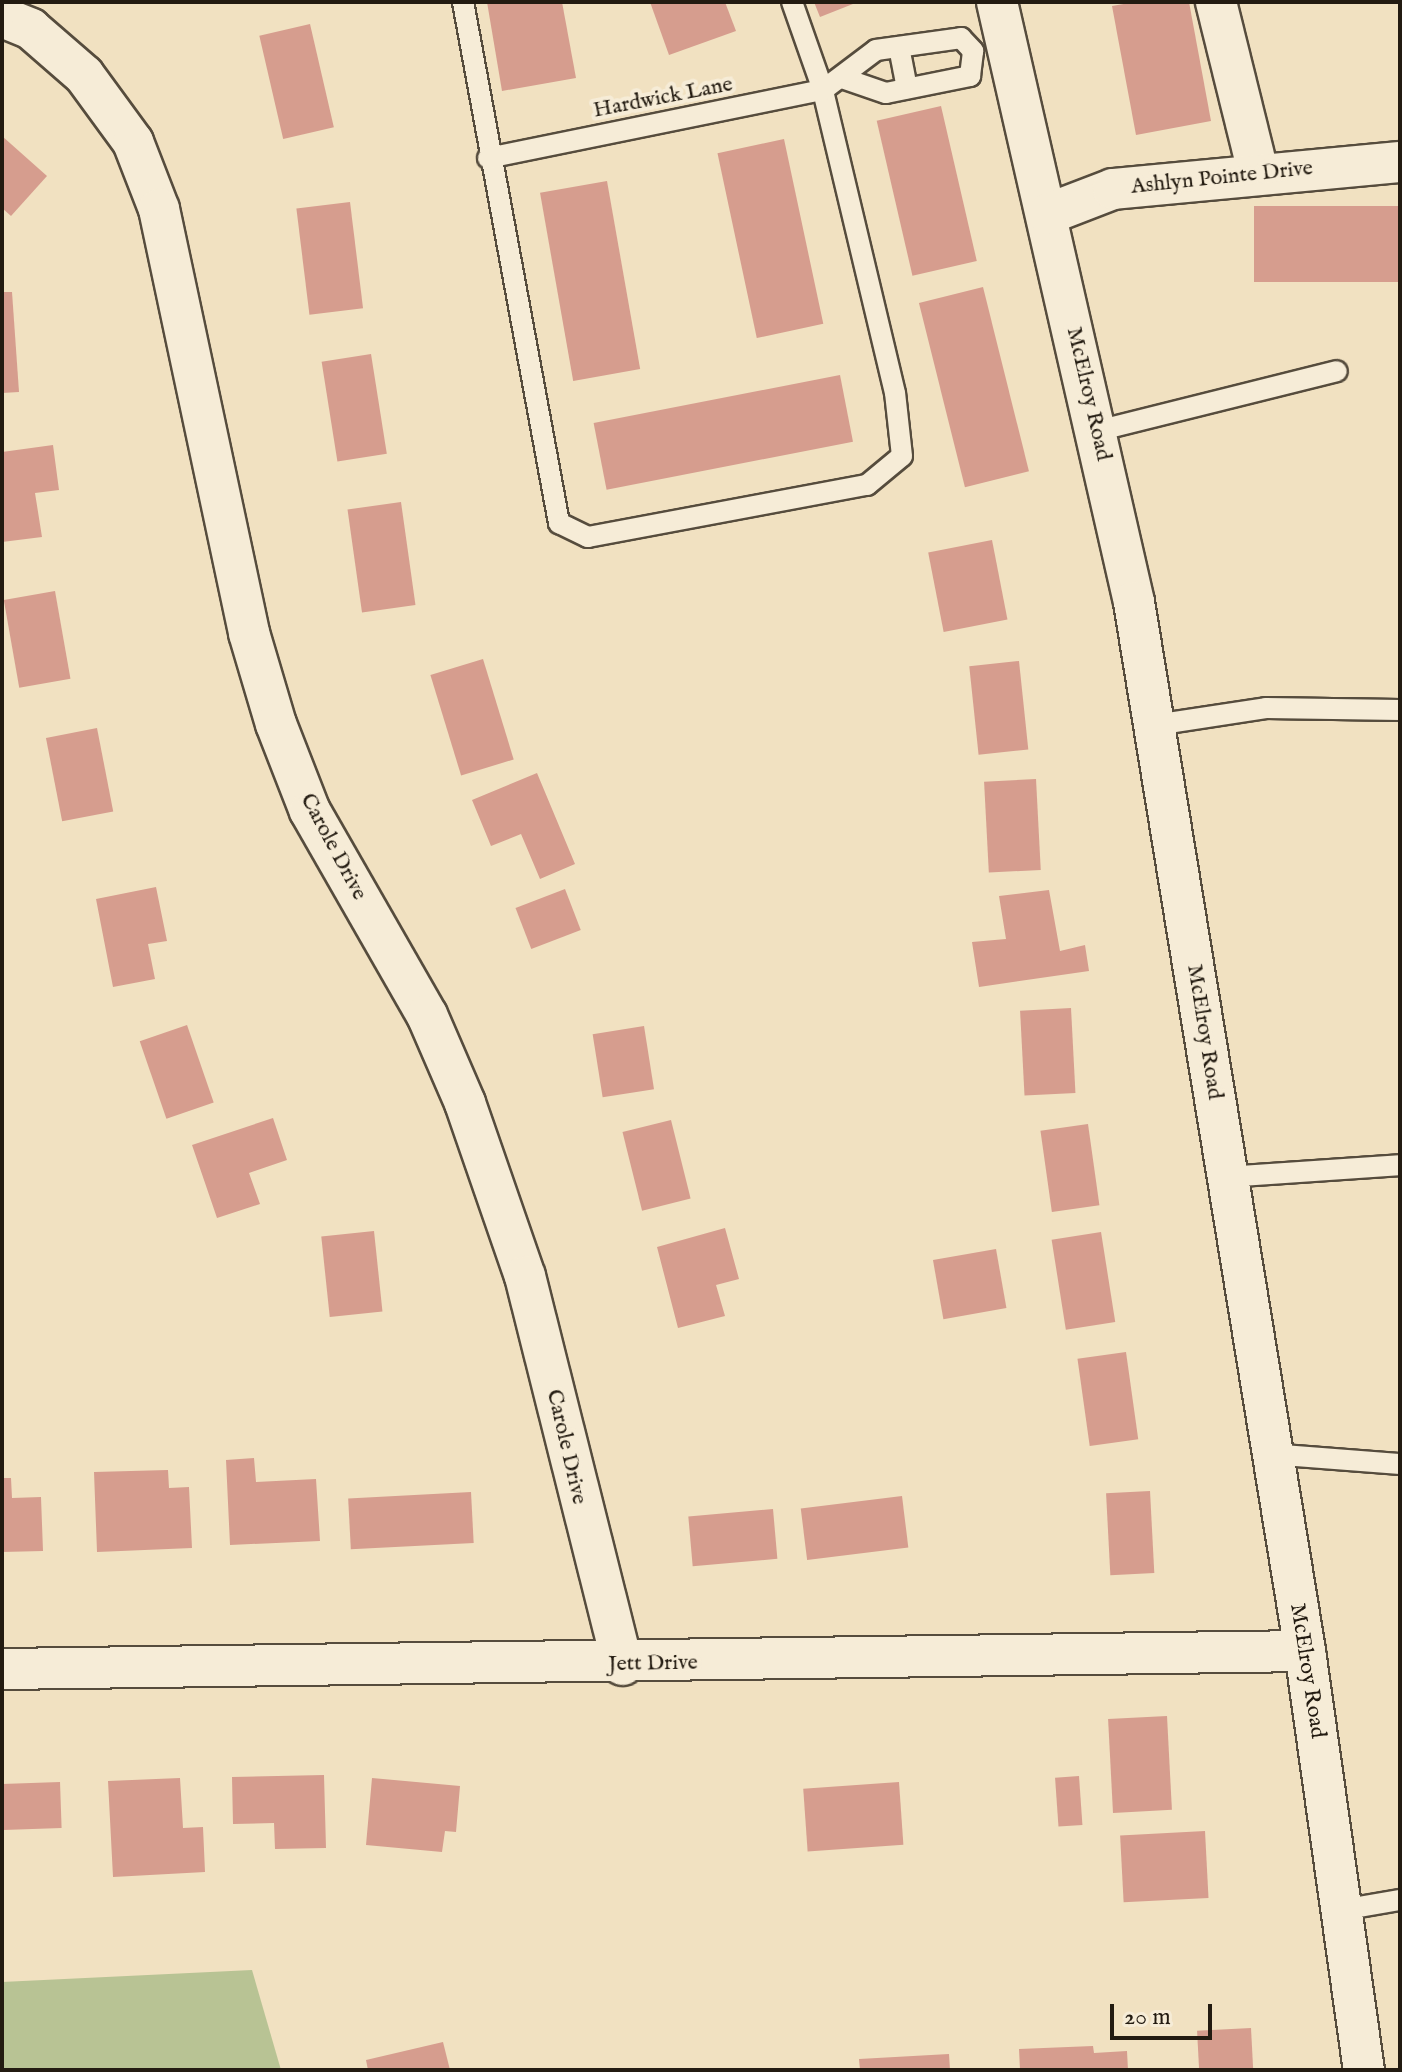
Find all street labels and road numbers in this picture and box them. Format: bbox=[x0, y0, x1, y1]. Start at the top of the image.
street label: Hardwick Lane bbox=[591, 72, 735, 124]
street label: Ashlyn Pointe Drive bbox=[1130, 155, 1314, 201]
street label: McElroy Road bbox=[1060, 325, 1116, 463]
street label: Carole Drive bbox=[294, 789, 372, 905]
street label: McElroy Road bbox=[1180, 963, 1228, 1101]
street label: Carole Drive bbox=[540, 1387, 592, 1507]
street label: McElroy Road bbox=[1283, 1602, 1331, 1740]
street label: Jett Drive bbox=[608, 1650, 698, 1678]

